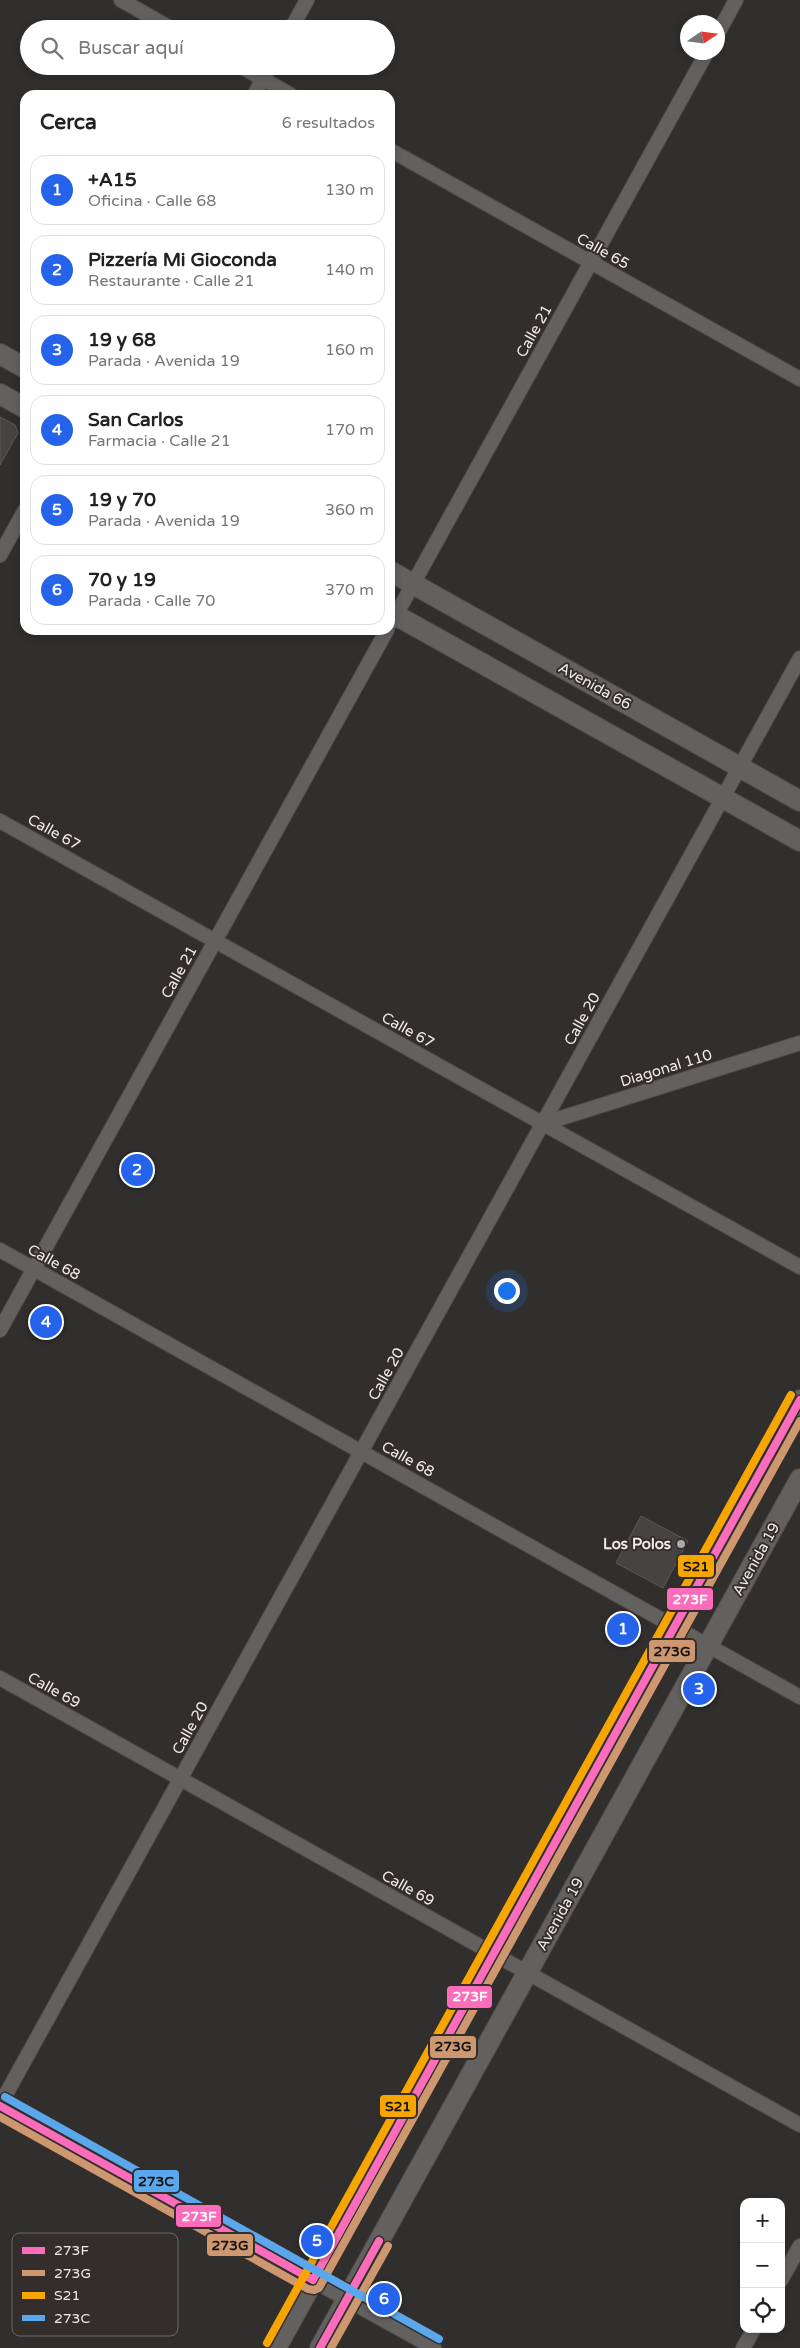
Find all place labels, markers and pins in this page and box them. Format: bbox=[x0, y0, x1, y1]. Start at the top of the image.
pin: 2 bbox=[121, 1151, 153, 1189]
pin: 4 bbox=[30, 1303, 62, 1341]
place label: Los Polos bbox=[603, 1535, 671, 1553]
marker: Los Polos bbox=[675, 1538, 687, 1550]
pin: 1 bbox=[607, 1610, 639, 1648]
pin: 3 bbox=[683, 1670, 715, 1708]
pin: 5 bbox=[301, 2222, 333, 2260]
pin: 6 bbox=[368, 2280, 400, 2318]

